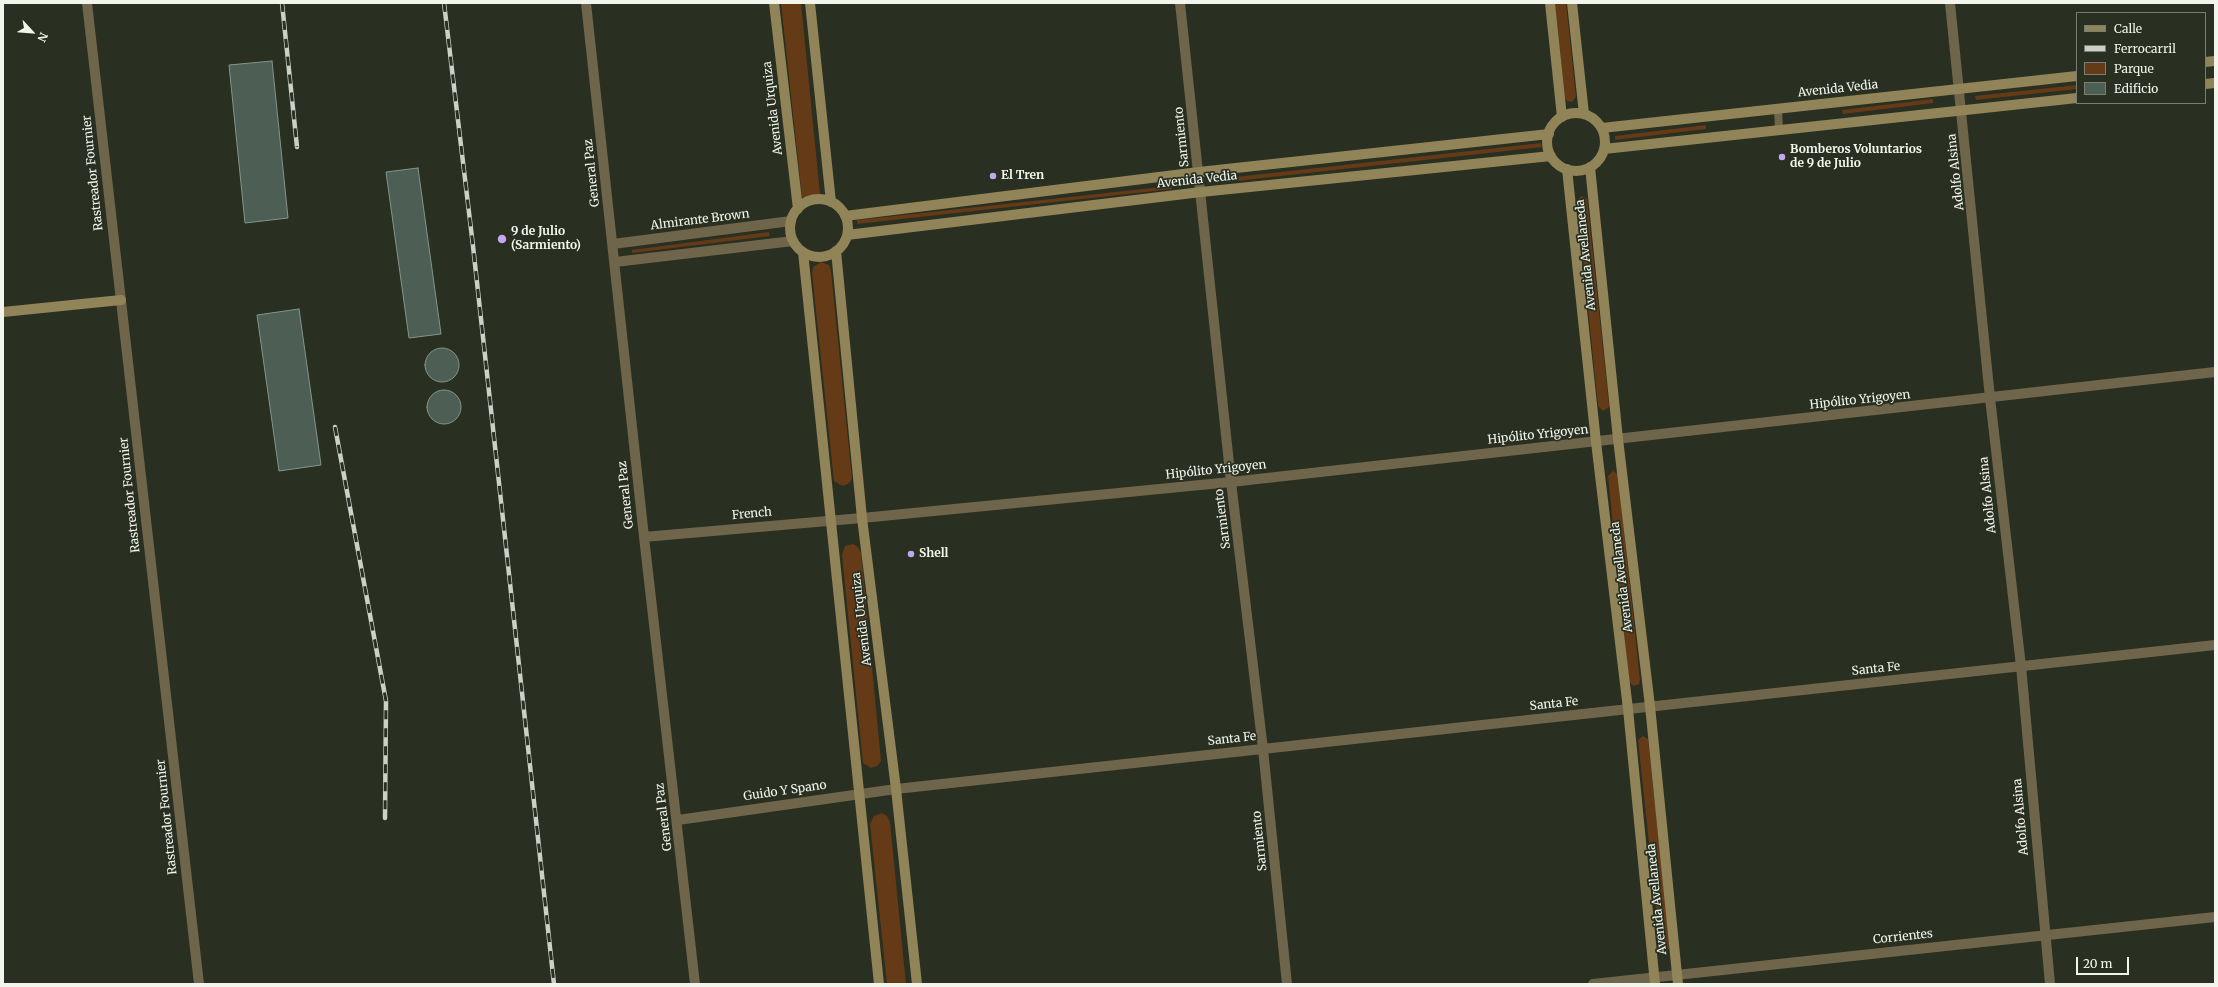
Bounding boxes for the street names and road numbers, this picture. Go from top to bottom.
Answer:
street label: Avenida Urquiza [760,60,786,156]
street label: Avenida Vedia [1797,78,1879,100]
street label: Sarmiento [1172,106,1192,168]
street label: Rastreador Fournier [80,115,106,231]
street label: Adolfo Alsina [1945,133,1967,211]
street label: General Paz [581,138,603,208]
street label: Avenida Vedia [1156,169,1238,191]
street label: Avenida Avellaneda [1573,199,1599,311]
street label: Almirante Brown [650,207,750,233]
street label: Hipólito Yrigoyen [1809,388,1911,412]
street label: Hipólito Yrigoyen [1487,423,1589,447]
street label: Rastreador Fournier [117,437,143,553]
street label: Adolfo Alsina [1977,456,1999,534]
street label: Hipólito Yrigoyen [1165,458,1267,482]
street label: General Paz [615,460,637,530]
street label: Sarmiento [1212,488,1234,550]
street label: French [731,505,773,523]
street label: Avenida Avellaneda [1608,521,1636,633]
street label: Avenida Urquiza [849,571,875,667]
street label: Santa Fe [1851,659,1901,679]
street label: Santa Fe [1529,694,1579,714]
street label: Santa Fe [1207,729,1257,749]
street label: Rastreador Fournier [154,759,180,875]
street label: Guido Y Spano [743,778,827,804]
street label: Adolfo Alsina [2010,778,2032,856]
street label: General Paz [653,782,675,852]
street label: Sarmiento [1250,810,1270,872]
street label: Avenida Avellaneda [1644,843,1670,955]
street label: Corrientes [1872,927,1934,947]

